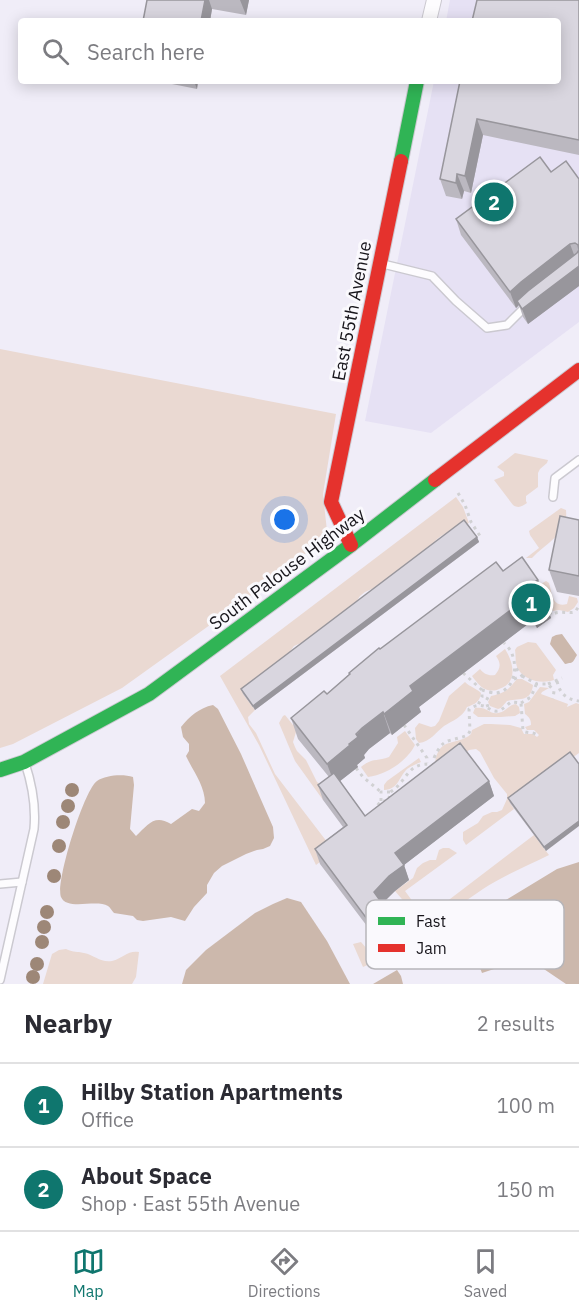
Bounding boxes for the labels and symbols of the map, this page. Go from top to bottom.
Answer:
pin: 2 [474,180,514,224]
street label: East 55th Avenue [327,239,376,383]
street label: South Palouse Highway [204,503,369,635]
your location [270,505,299,534]
pin: 1 [512,580,550,626]
legend [366,900,564,969]
text: Fast [416,911,446,931]
text: Jam [416,938,447,958]

